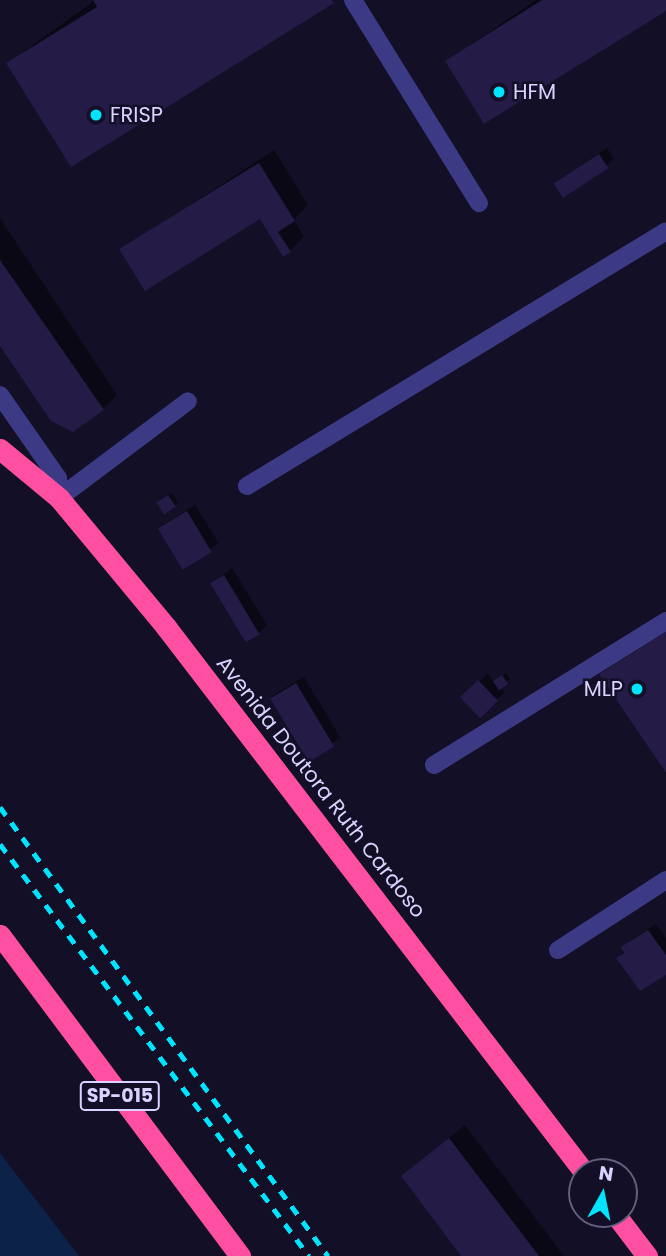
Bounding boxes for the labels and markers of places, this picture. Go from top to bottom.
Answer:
place label: HFM [513,79,556,105]
marker: HFM [491,84,507,100]
place label: FRISP [110,102,163,128]
marker: FRISP [88,107,104,123]
place label: MLP [584,676,623,702]
marker: MLP [629,681,645,697]

